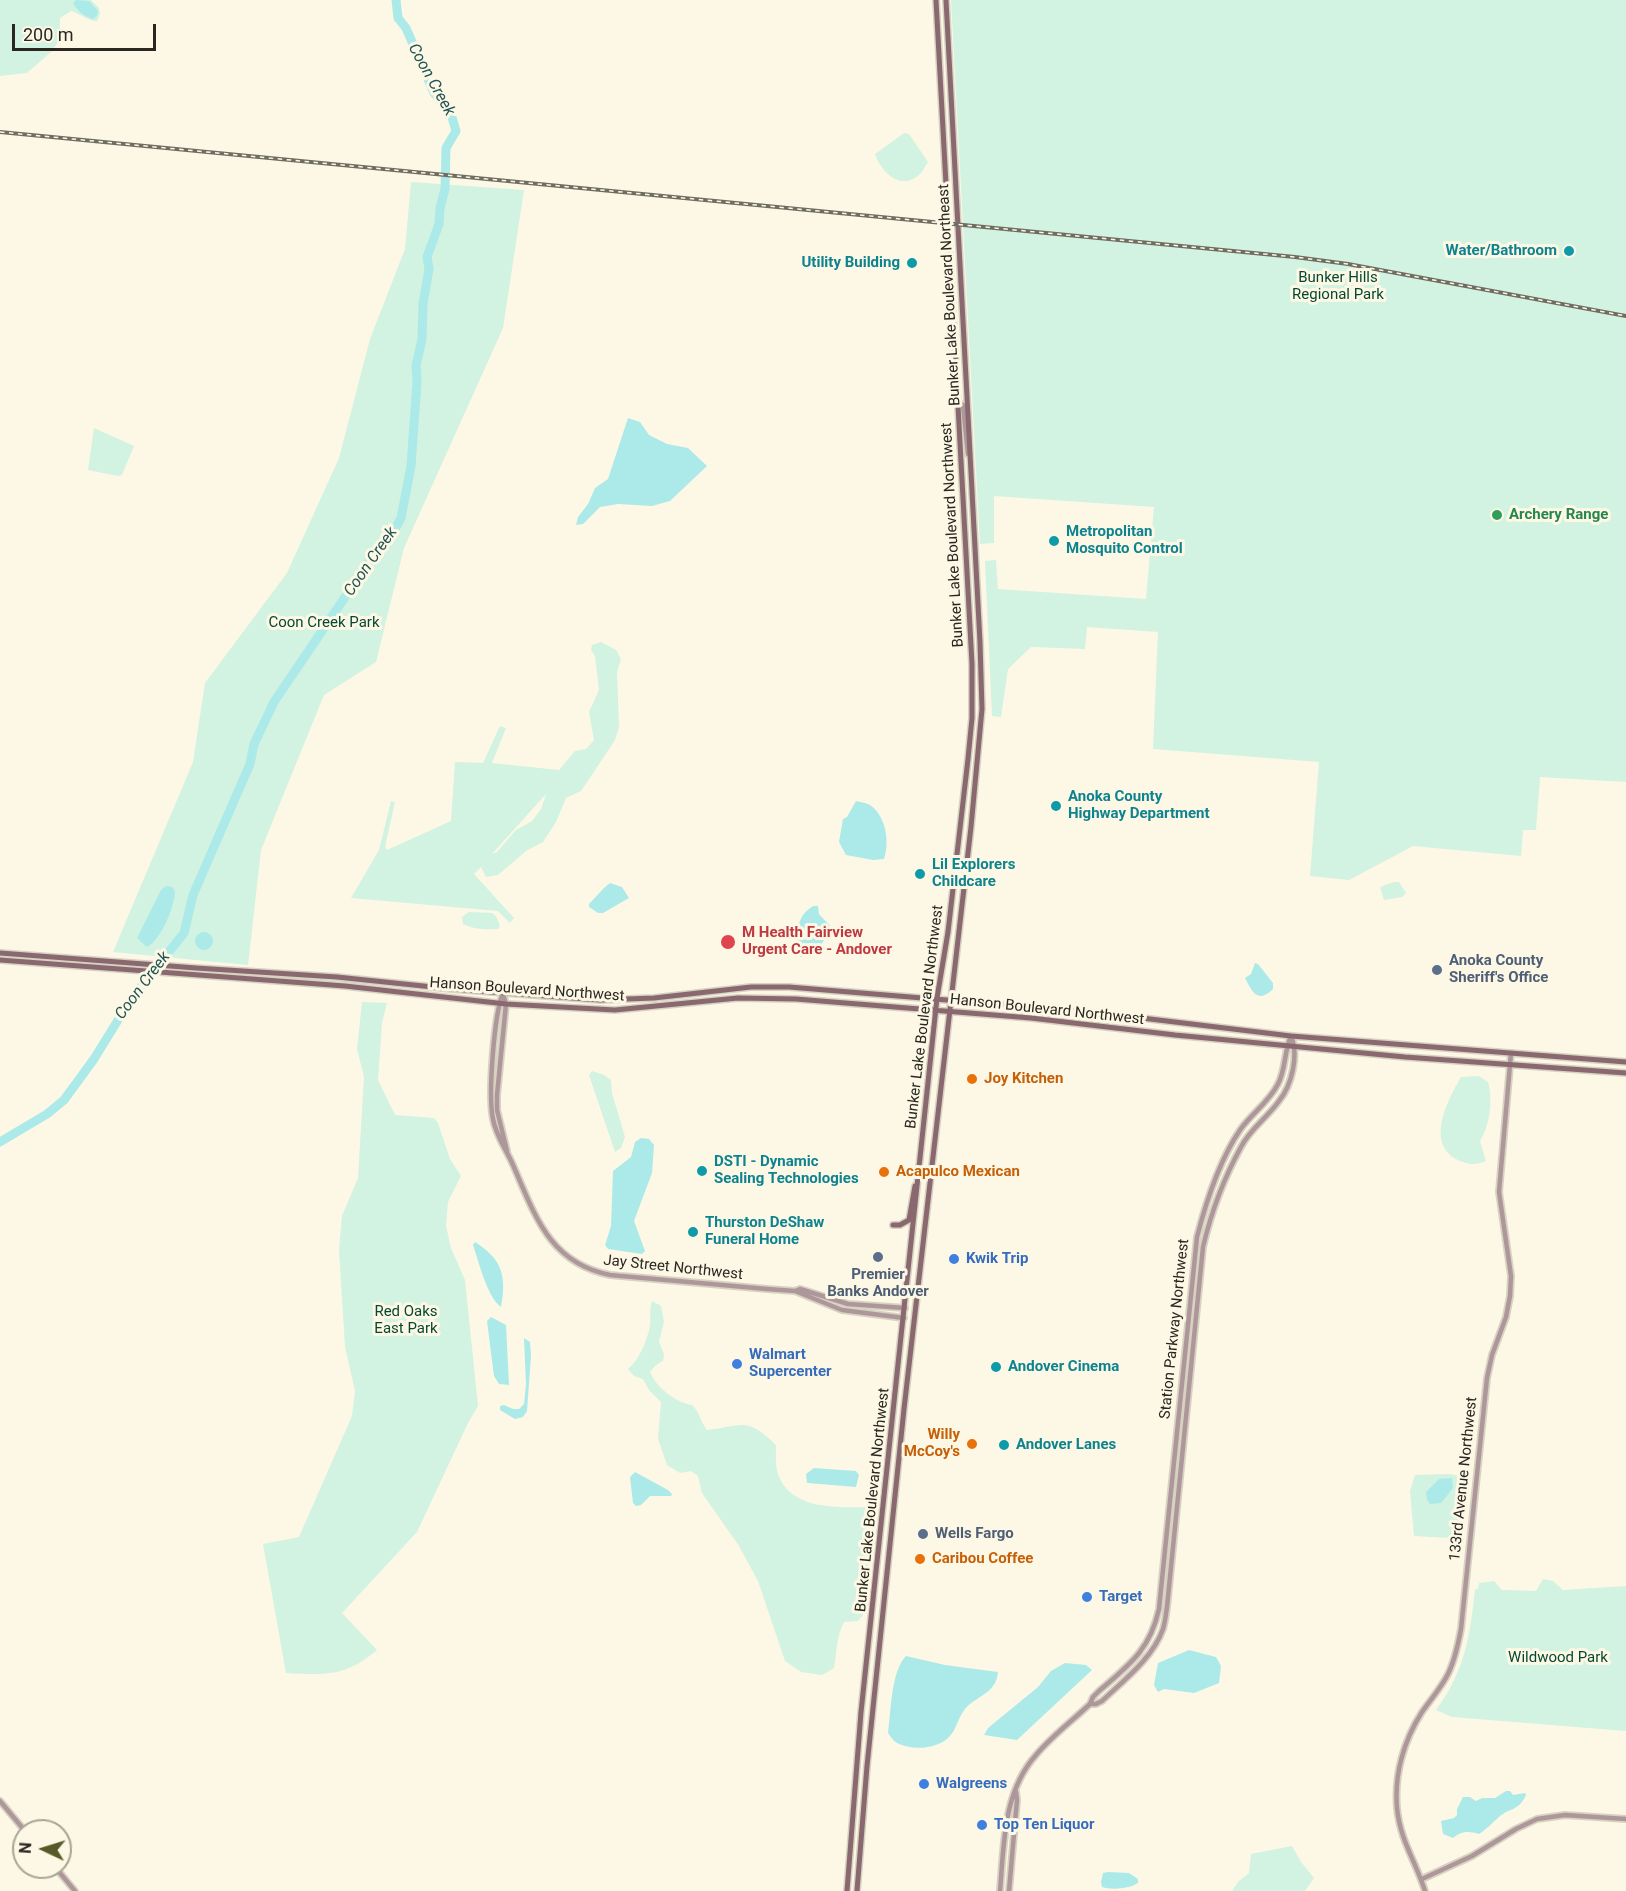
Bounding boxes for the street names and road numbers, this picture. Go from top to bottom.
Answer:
street label: Bunker Lake Boulevard Northeast [935,184,965,406]
street label: Bunker Lake Boulevard Northwest [938,422,968,648]
street label: Bunker Lake Boulevard Northwest [902,904,948,1130]
street label: Hanson Boulevard Northwest [429,974,625,1006]
street label: Hanson Boulevard Northwest [949,991,1145,1029]
street label: Station Parkway Northwest [1157,1238,1193,1420]
street label: Jay Street Northwest [602,1252,744,1284]
street label: Bunker Lake Boulevard Northwest [852,1387,894,1613]
street label: 133rd Avenue Northwest [1446,1396,1482,1562]

